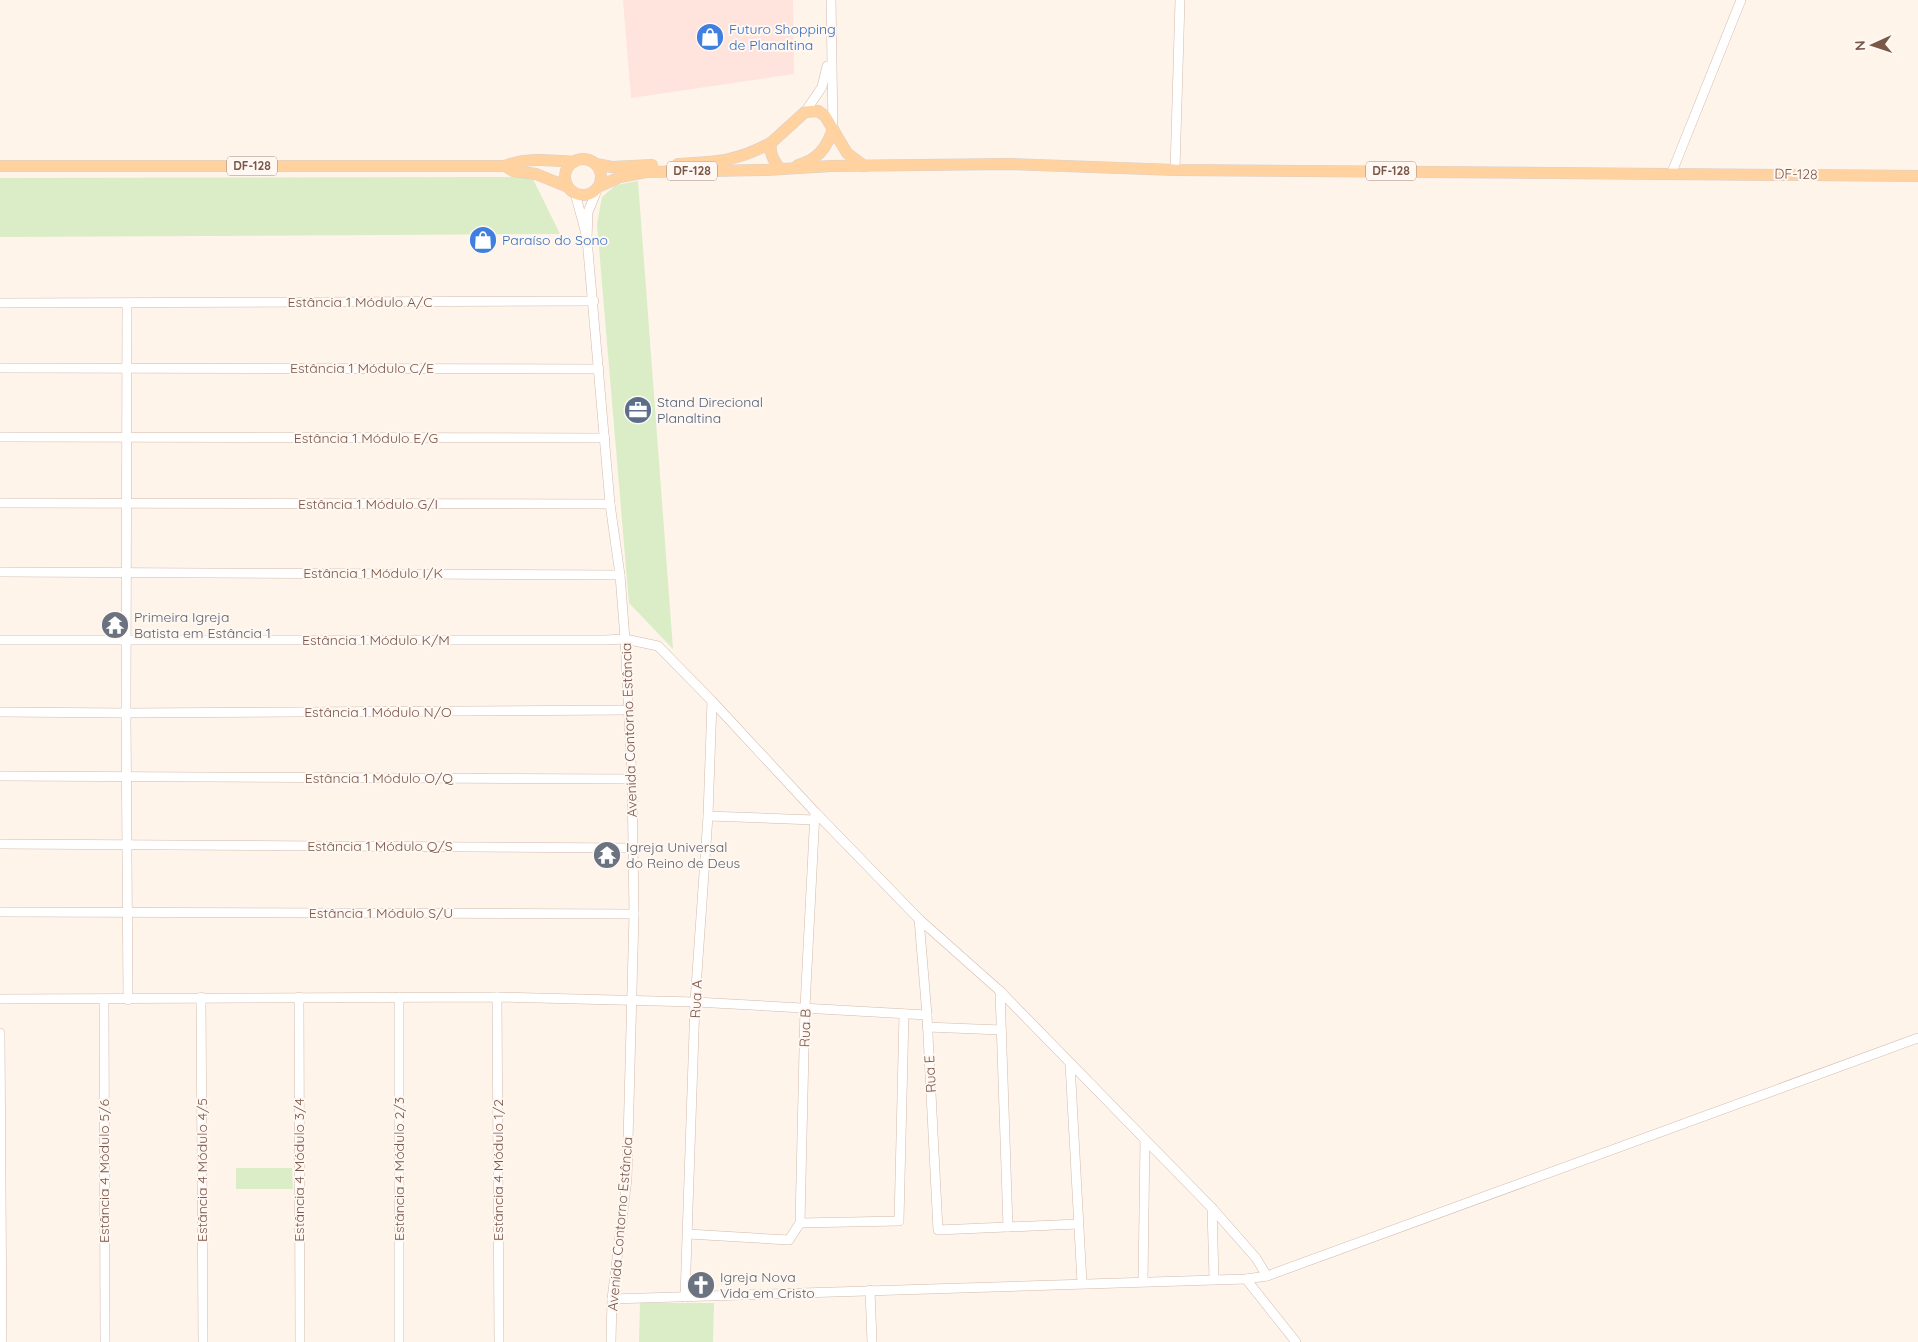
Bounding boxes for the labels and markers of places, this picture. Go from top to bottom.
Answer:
place label: Futuro Shopping de Planaltina [729,20,836,54]
shop icon: Futuro Shopping de Planaltina [695,22,725,52]
shop icon: Paraíso do Sono [468,225,498,255]
place label: Paraíso do Sono [502,231,608,249]
place label: Stand Direcional Planaltina [657,393,763,427]
office icon: Stand Direcional Planaltina [623,395,653,425]
place label: Primeira Igreja Batista em Estância 1 [134,608,271,642]
temple icon: Primeira Igreja Batista em Estância 1 [100,610,130,640]
place label: Igreja Universal do Reino de Deus [626,838,740,872]
temple icon: Igreja Universal do Reino de Deus [592,840,622,870]
place label: Igreja Nova Vida em Cristo [720,1268,815,1302]
church icon: Igreja Nova Vida em Cristo [686,1270,716,1300]

